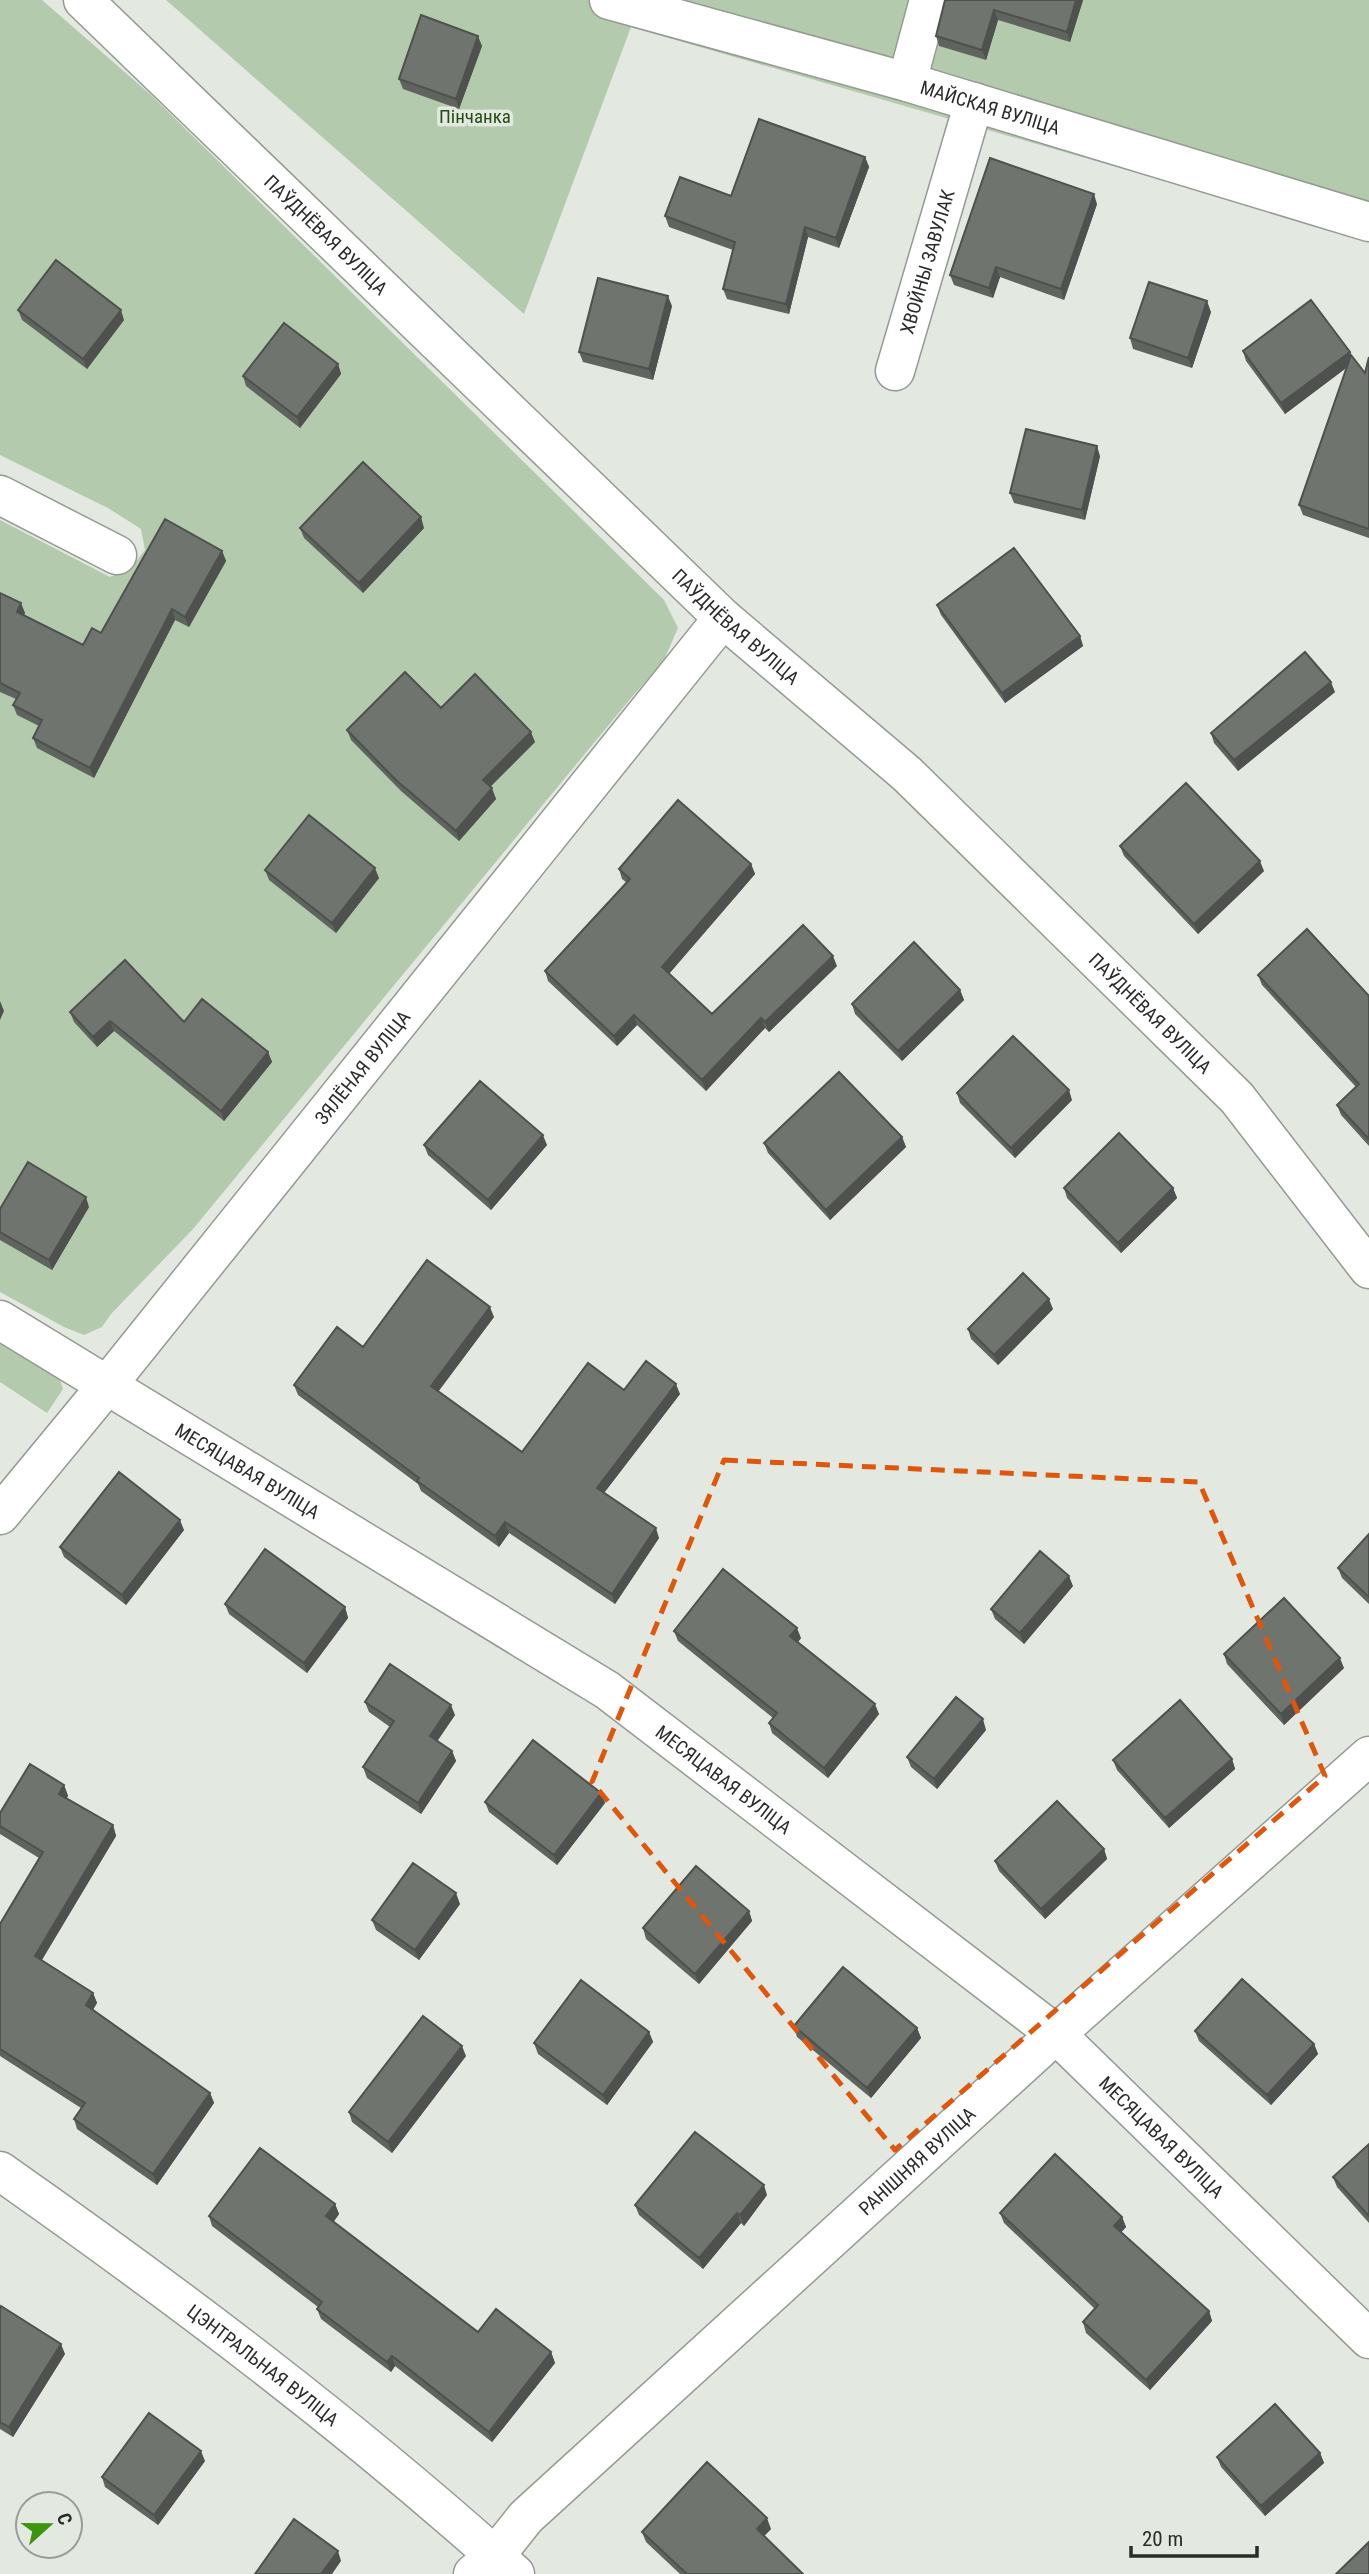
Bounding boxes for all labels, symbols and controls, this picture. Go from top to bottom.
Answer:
street label: МАЙСКАЯ ВУЛІЦА [918,75,1063,139]
park label: Пінчанка [439,105,511,128]
street label: ПАЎДНЁВАЯ ВУЛІЦА [260,170,393,300]
street label: ХВОЙНЫ ЗАВУЛАК [895,187,959,336]
street label: ПАЎДНЁВАЯ ВУЛІЦА [668,564,804,689]
street label: ПАЎДНЁВАЯ ВУЛІЦА [1084,948,1216,1078]
street label: ЗЯЛЁНАЯ ВУЛІЦА [310,1006,415,1129]
street label: МЕСЯЦАВАЯ ВУЛІЦА [171,1418,324,1524]
street label: МЕСЯЦАВАЯ ВУЛІЦА [651,1720,796,1839]
street label: МЕСЯЦАВАЯ ВУЛІЦА [1095,2071,1229,2203]
street label: РАНІШНЯЯ ВУЛІЦА [854,2102,980,2220]
street label: ЦЭНТРАЛЬНАЯ ВУЛІЦА [183,2299,343,2431]
north arrow [14,2490,84,2560]
text: С [52,2510,77,2528]
scale bar [1131,2514,1257,2558]
text: 20 m [1142,2527,1183,2551]

